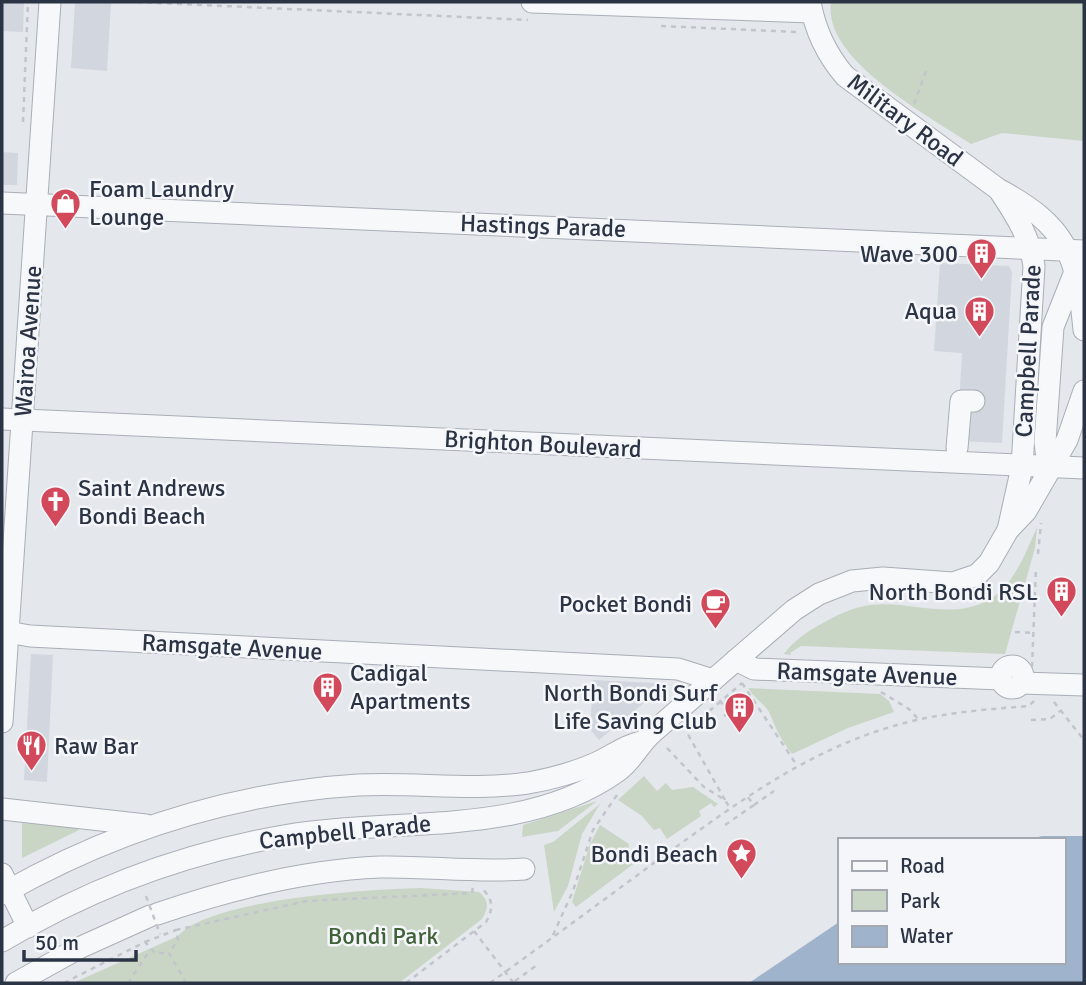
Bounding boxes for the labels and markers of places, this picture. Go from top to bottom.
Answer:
place label: Foam Laundry Lounge [89,174,234,232]
shop icon: Foam Laundry Lounge [49,186,83,230]
building icon: Wave 300 [964,237,998,281]
place label: Wave 300 [860,239,958,269]
building icon: Aqua [963,294,997,338]
place label: Aqua [904,296,957,326]
place label: Saint Andrews Bondi Beach [78,473,225,531]
church icon: Saint Andrews Bondi Beach [38,485,72,529]
building icon: North Bondi RSL [1044,575,1078,619]
place label: North Bondi RSL [869,577,1038,607]
cafe icon: Pocket Bondi [698,587,732,631]
place label: Pocket Bondi [559,589,692,619]
place label: Cadigal Apartments [350,658,470,716]
building icon: Cadigal Apartments [310,670,344,714]
place label: North Bondi Surf Life Saving Club [544,678,718,736]
building icon: North Bondi Surf Life Saving Club [723,690,757,734]
restaurant icon: Raw Bar [14,729,48,773]
place label: Raw Bar [54,731,138,761]
place icon: Bondi Beach [724,837,758,881]
place label: Bondi Beach [590,839,718,869]

